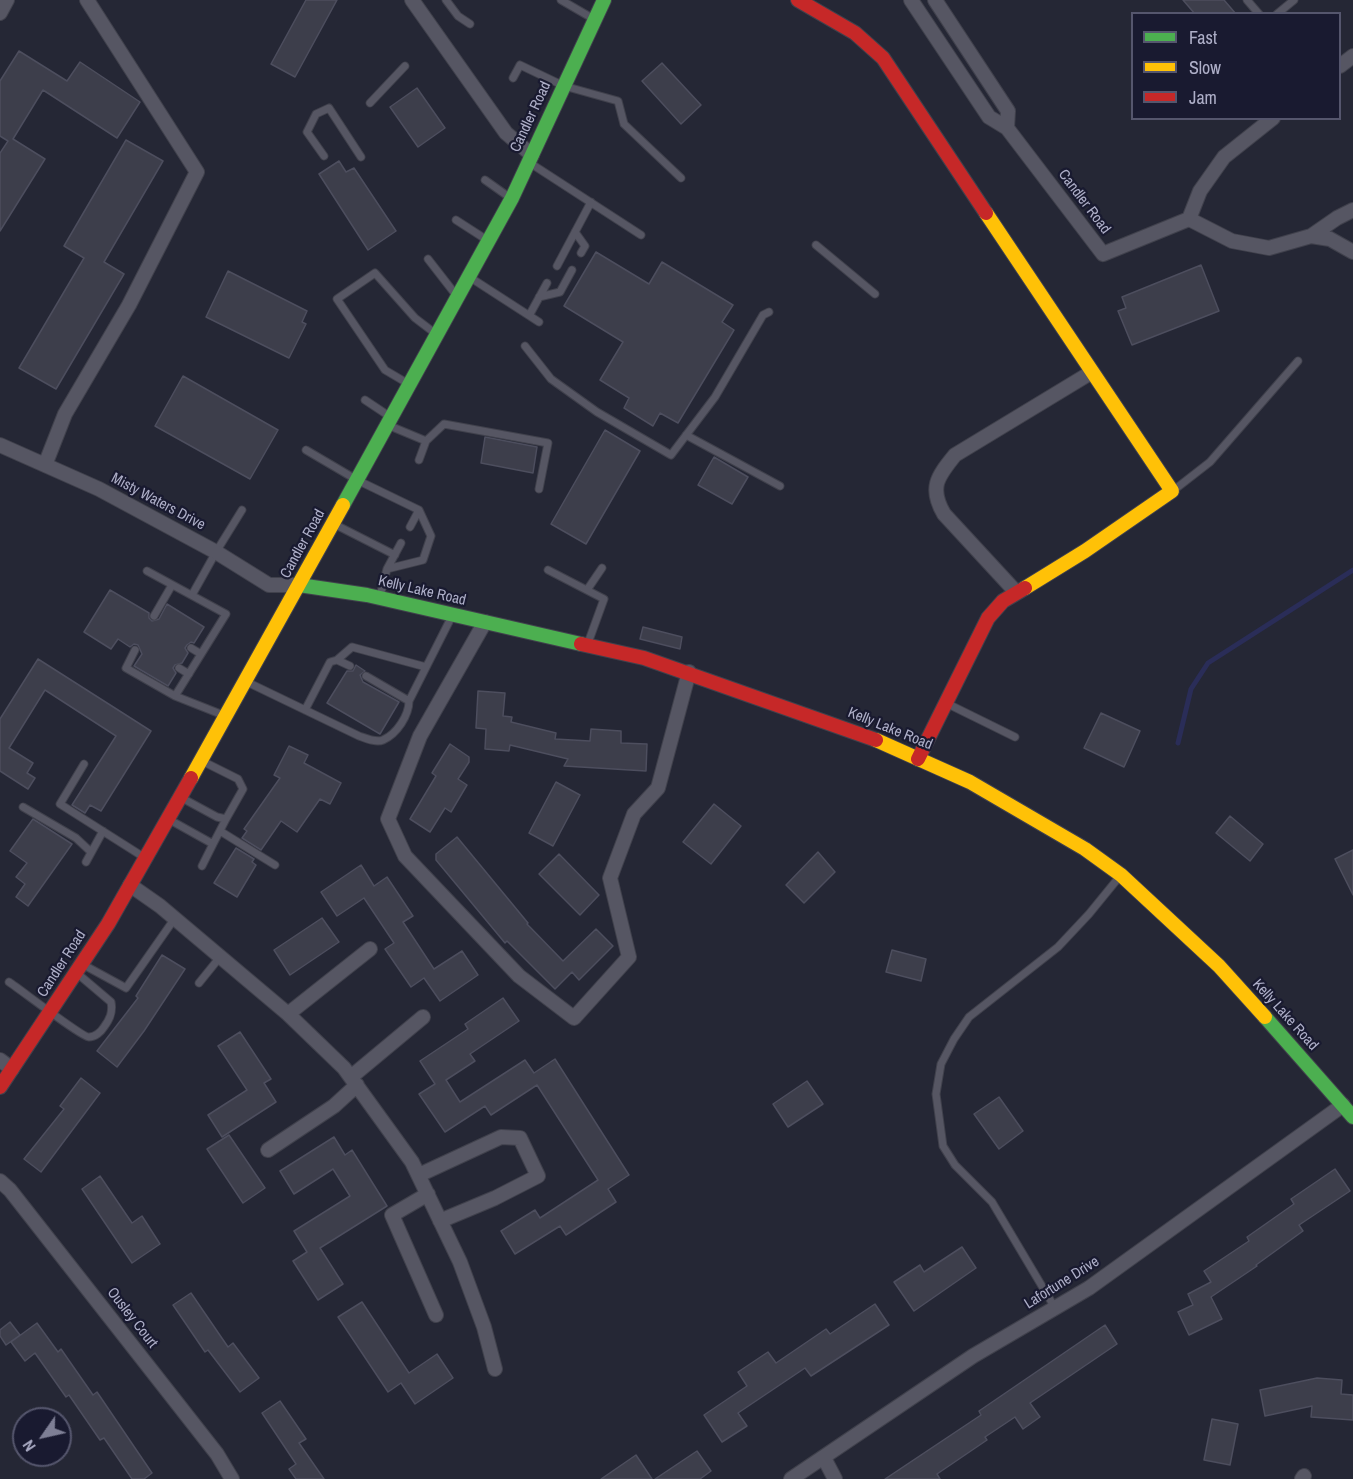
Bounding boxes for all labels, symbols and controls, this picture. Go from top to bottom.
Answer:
legend [1131,12,1341,120]
text: Fast [1189,25,1217,50]
text: Slow [1189,55,1221,80]
street label: Candler Road [507,79,555,155]
text: Jam [1189,85,1217,110]
street label: Candler Road [1054,166,1114,238]
street label: Misty Waters Drive [108,470,208,534]
street label: Candler Road [277,506,329,582]
street label: Kelly Lake Road [376,572,468,610]
street label: Kelly Lake Road [845,704,935,754]
street label: Candler Road [34,927,90,1001]
street label: Kelly Lake Road [1248,976,1322,1054]
street label: Lafortune Drive [1021,1253,1103,1313]
street label: Ousley Court [103,1284,161,1352]
north arrow [12,1407,72,1467]
text: N [17,1436,41,1456]

